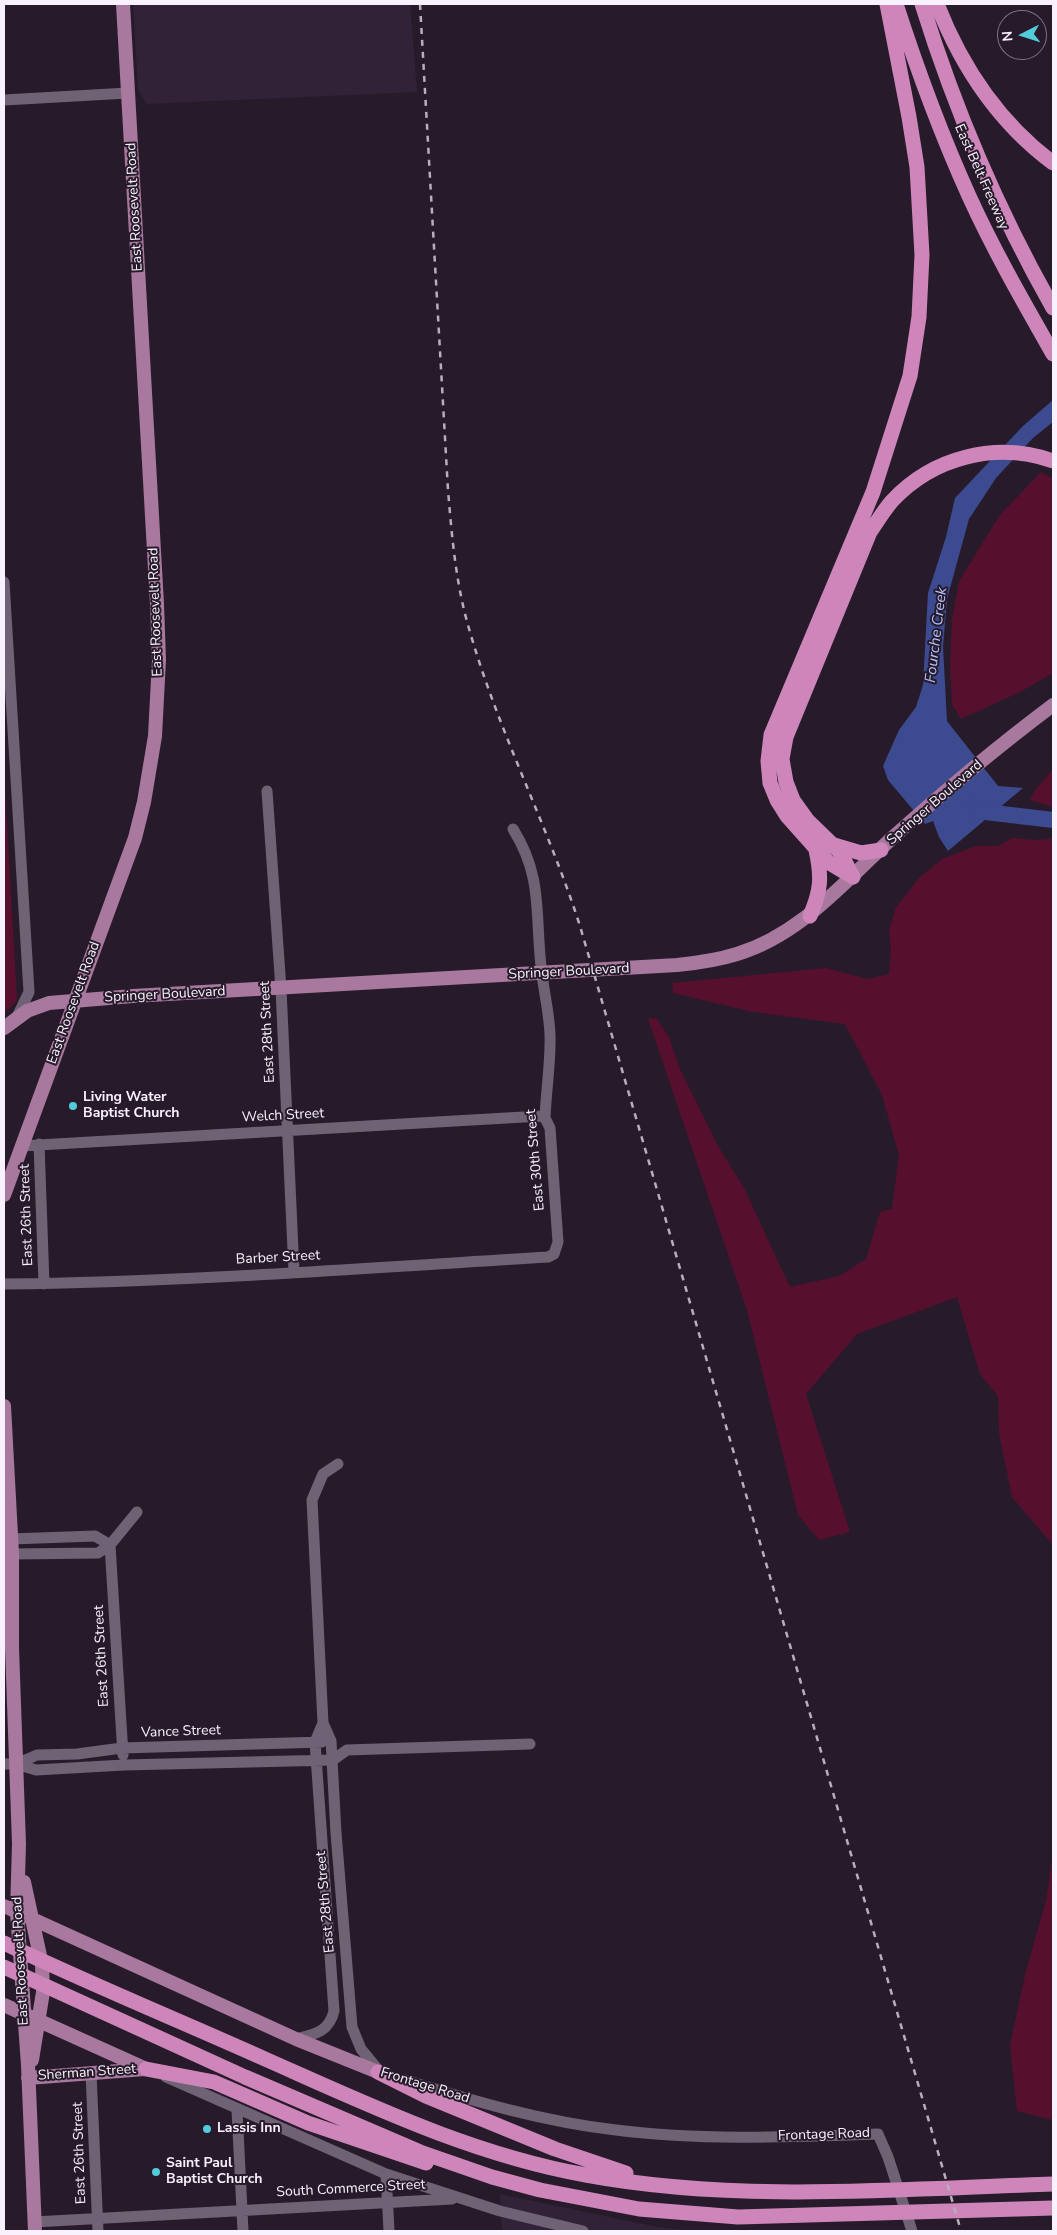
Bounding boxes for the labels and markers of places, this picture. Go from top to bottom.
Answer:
place label: Living Water Baptist Church [83,1090,179,1122]
marker: Living Water Baptist Church [67,1100,79,1112]
place label: Lassis Inn [217,2121,281,2137]
marker: Lassis Inn [201,2123,213,2135]
place label: Saint Paul Baptist Church [166,2156,262,2188]
marker: Saint Paul Baptist Church [150,2166,162,2178]

